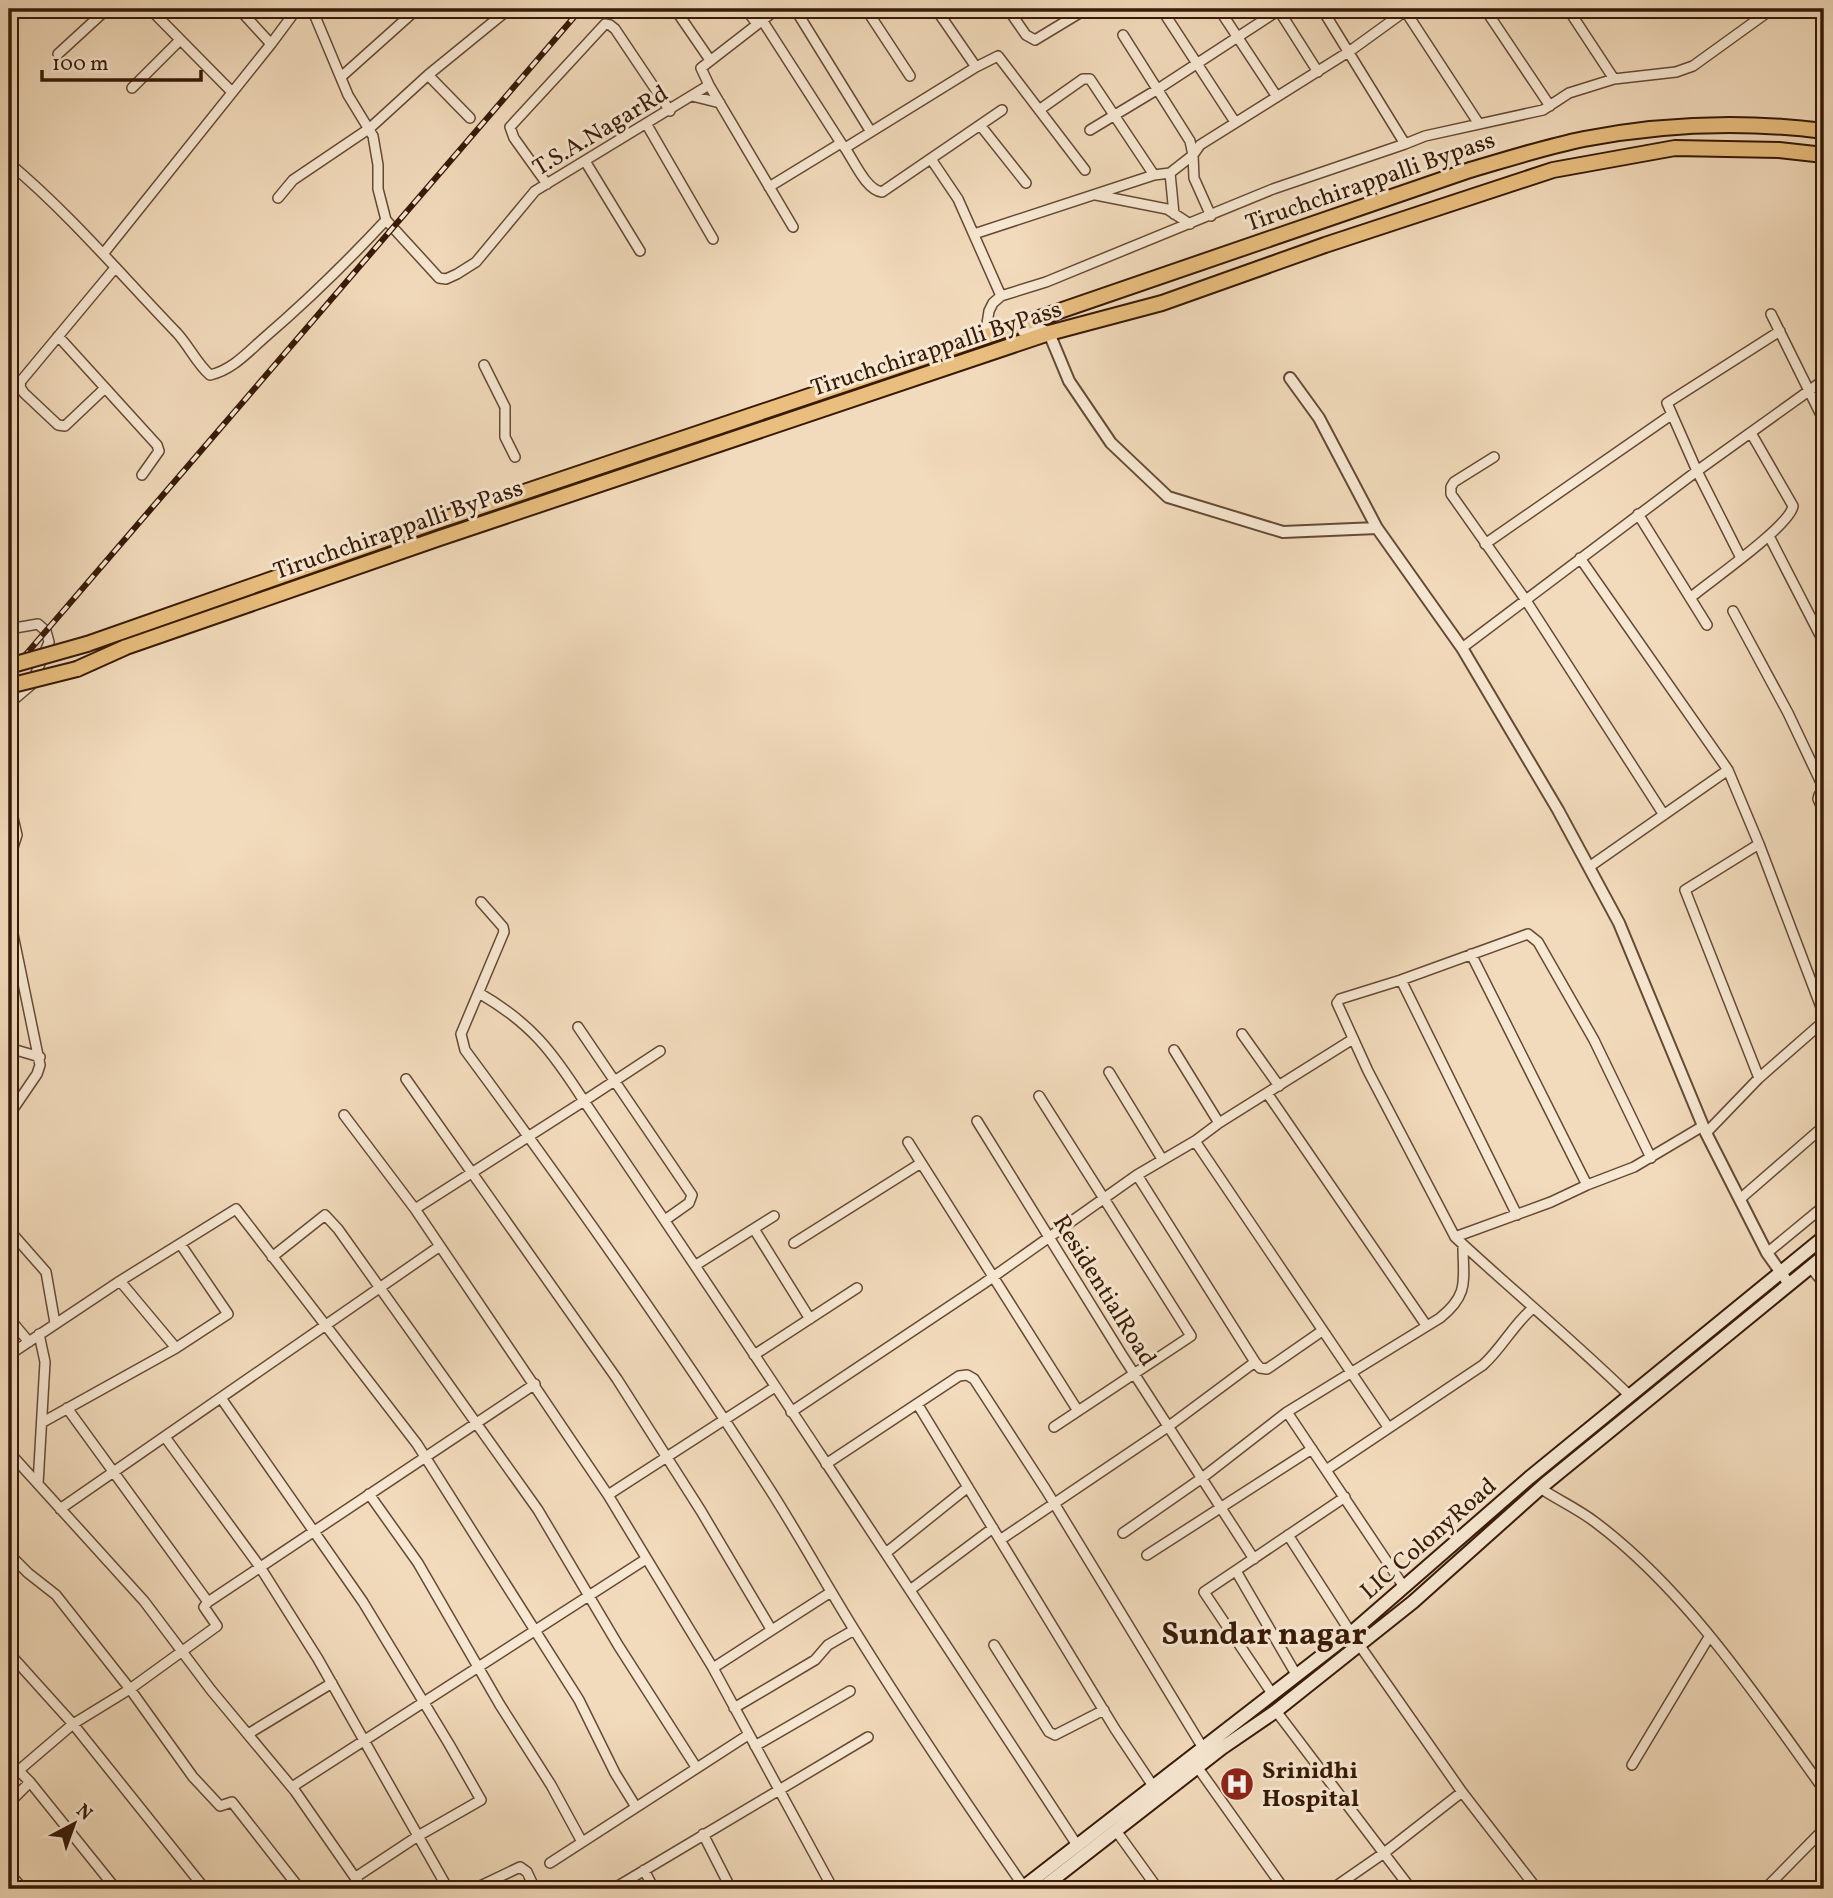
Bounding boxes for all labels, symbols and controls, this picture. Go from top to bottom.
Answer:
scale bar [42,38,201,82]
text: 100 m [52,50,109,79]
street label: T.S.A.NagarRd [527,78,675,186]
street label: Tiruchchirappalli Bypass [1241,124,1500,242]
street label: Tiruchchirappalli ByPass [807,293,1066,407]
street label: Tiruchchirappalli ByPass [269,472,528,590]
street label: ResidentialRoad [1043,1209,1164,1373]
street label: LIC ColonyRoad [1354,1471,1505,1608]
district label: Sundar nagar [1161,1614,1367,1658]
place label: Srinidhi Hospital [1262,1755,1359,1817]
hospital icon: Srinidhi Hospital [1218,1765,1256,1803]
north arrow [38,1790,108,1860]
text: N [70,1798,98,1827]

